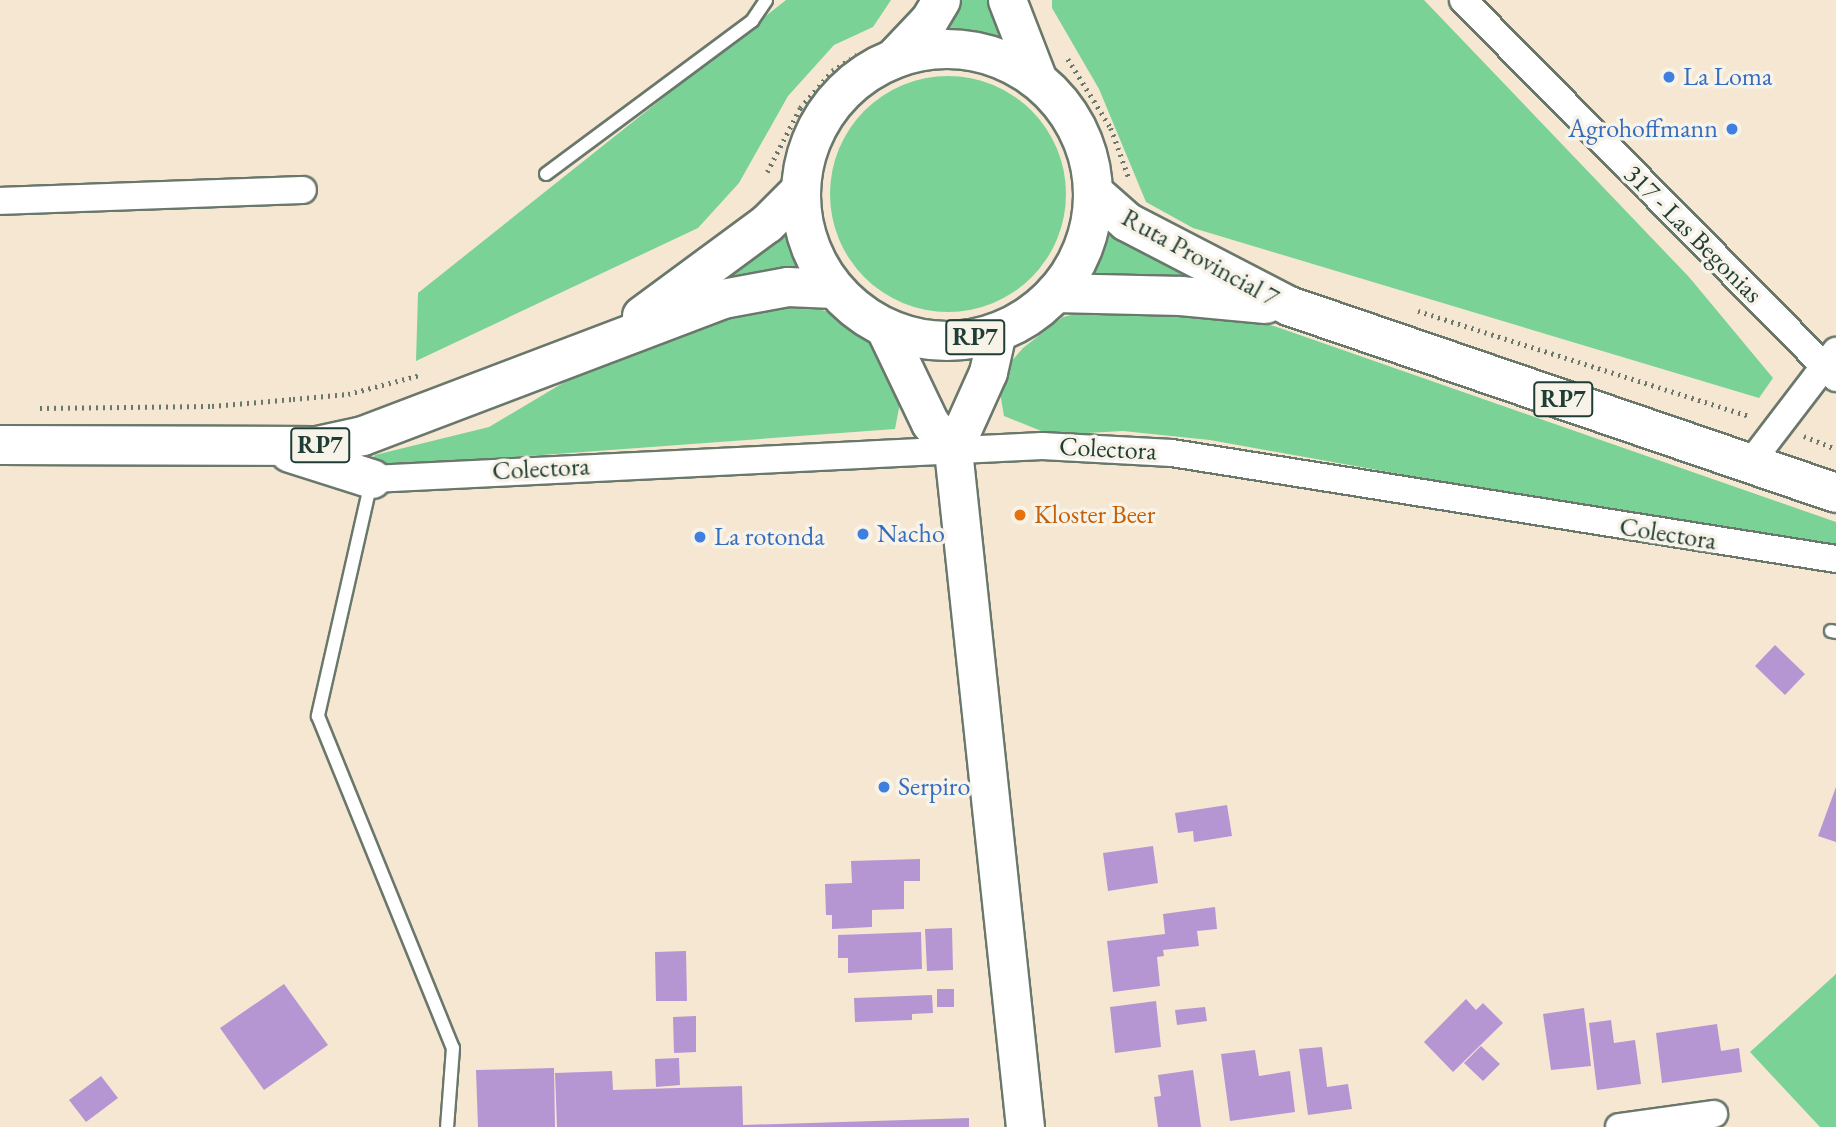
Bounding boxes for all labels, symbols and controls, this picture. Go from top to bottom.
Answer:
place label: La Loma [1683,61,1772,93]
marker: La Loma [1661,69,1677,85]
place label: Agrohoffmann [1568,113,1718,145]
marker: Agrohoffmann [1724,121,1740,137]
street label: 317 - Las Begonias [1617,158,1769,310]
street label: Ruta Provincial 7 [1116,202,1284,314]
road number: RP7 [944,316,1006,358]
road number: RP7 [1532,378,1594,420]
road number: RP7 [288,424,352,466]
street label: Colectora [1058,431,1158,467]
street label: Colectora [491,451,591,487]
place label: Kloster Beer [1034,499,1155,531]
marker: Kloster Beer [1012,507,1028,523]
street label: Colectora [1617,511,1719,557]
place label: Nacho [877,518,945,550]
place label: La rotonda [714,521,825,553]
marker: Nacho [855,526,871,542]
marker: La rotonda [692,529,708,545]
place label: Serpiro [898,771,970,803]
marker: Serpiro [876,779,892,795]

